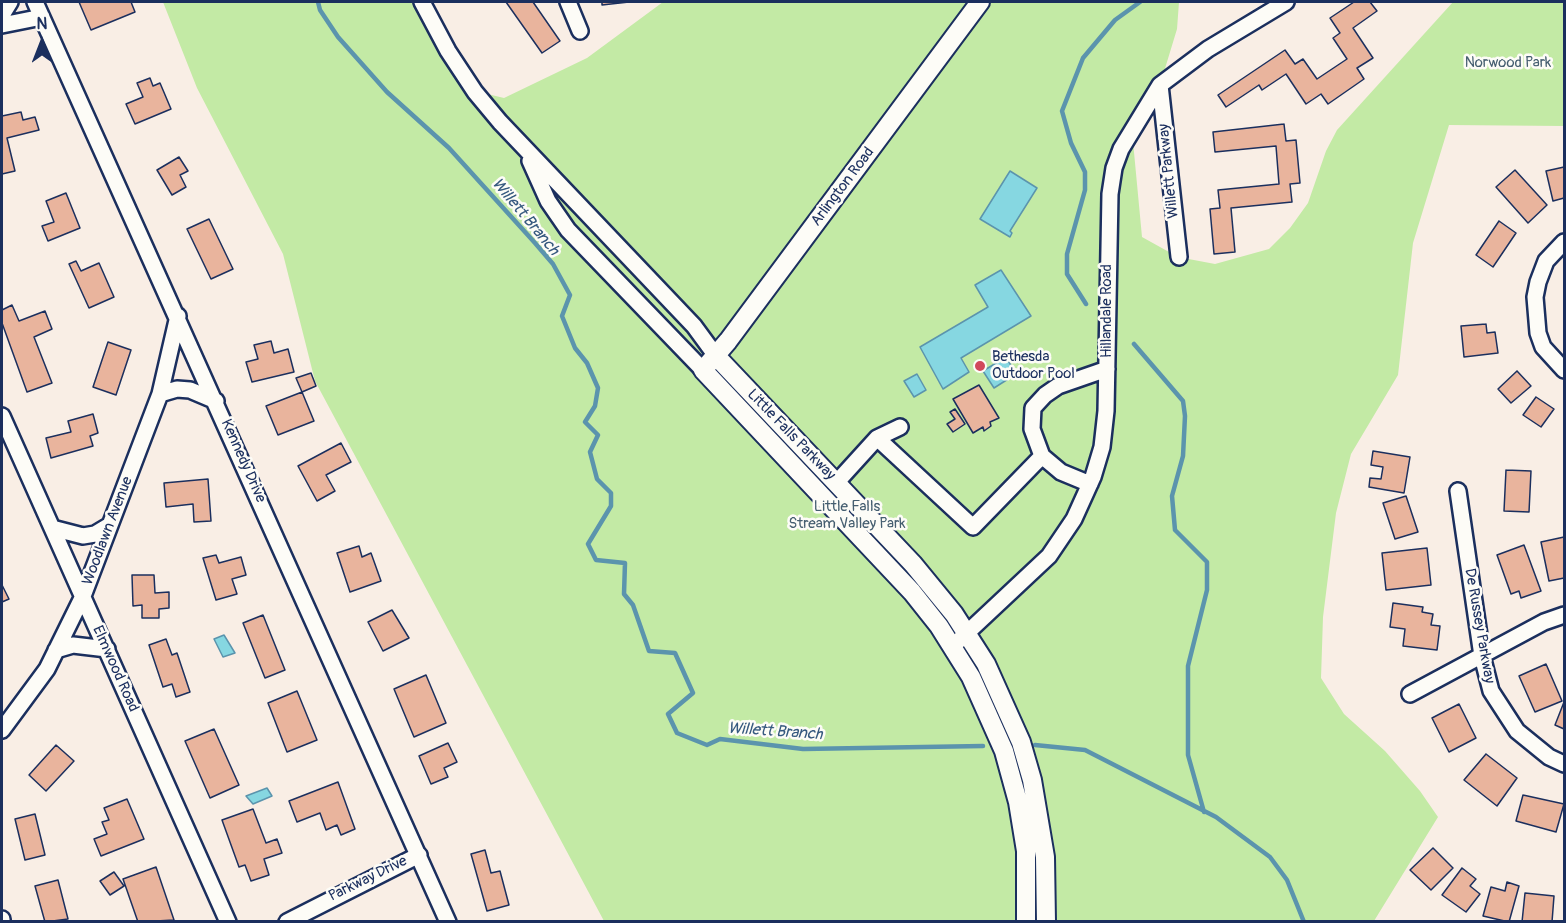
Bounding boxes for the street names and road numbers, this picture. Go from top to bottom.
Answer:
street label: Willett Parkway [1155,123,1183,219]
street label: Arlington Road [808,144,878,230]
street label: Hillandale Road [1098,264,1116,358]
street label: Little Falls Parkway [743,386,839,484]
street label: Kennedy Drive [217,416,269,506]
street label: Woodlawn Avenue [79,474,137,588]
street label: De Russey Parkway [1460,567,1498,685]
street label: Elmwood Road [88,623,142,715]
street label: Parkway Drive [326,852,410,906]

